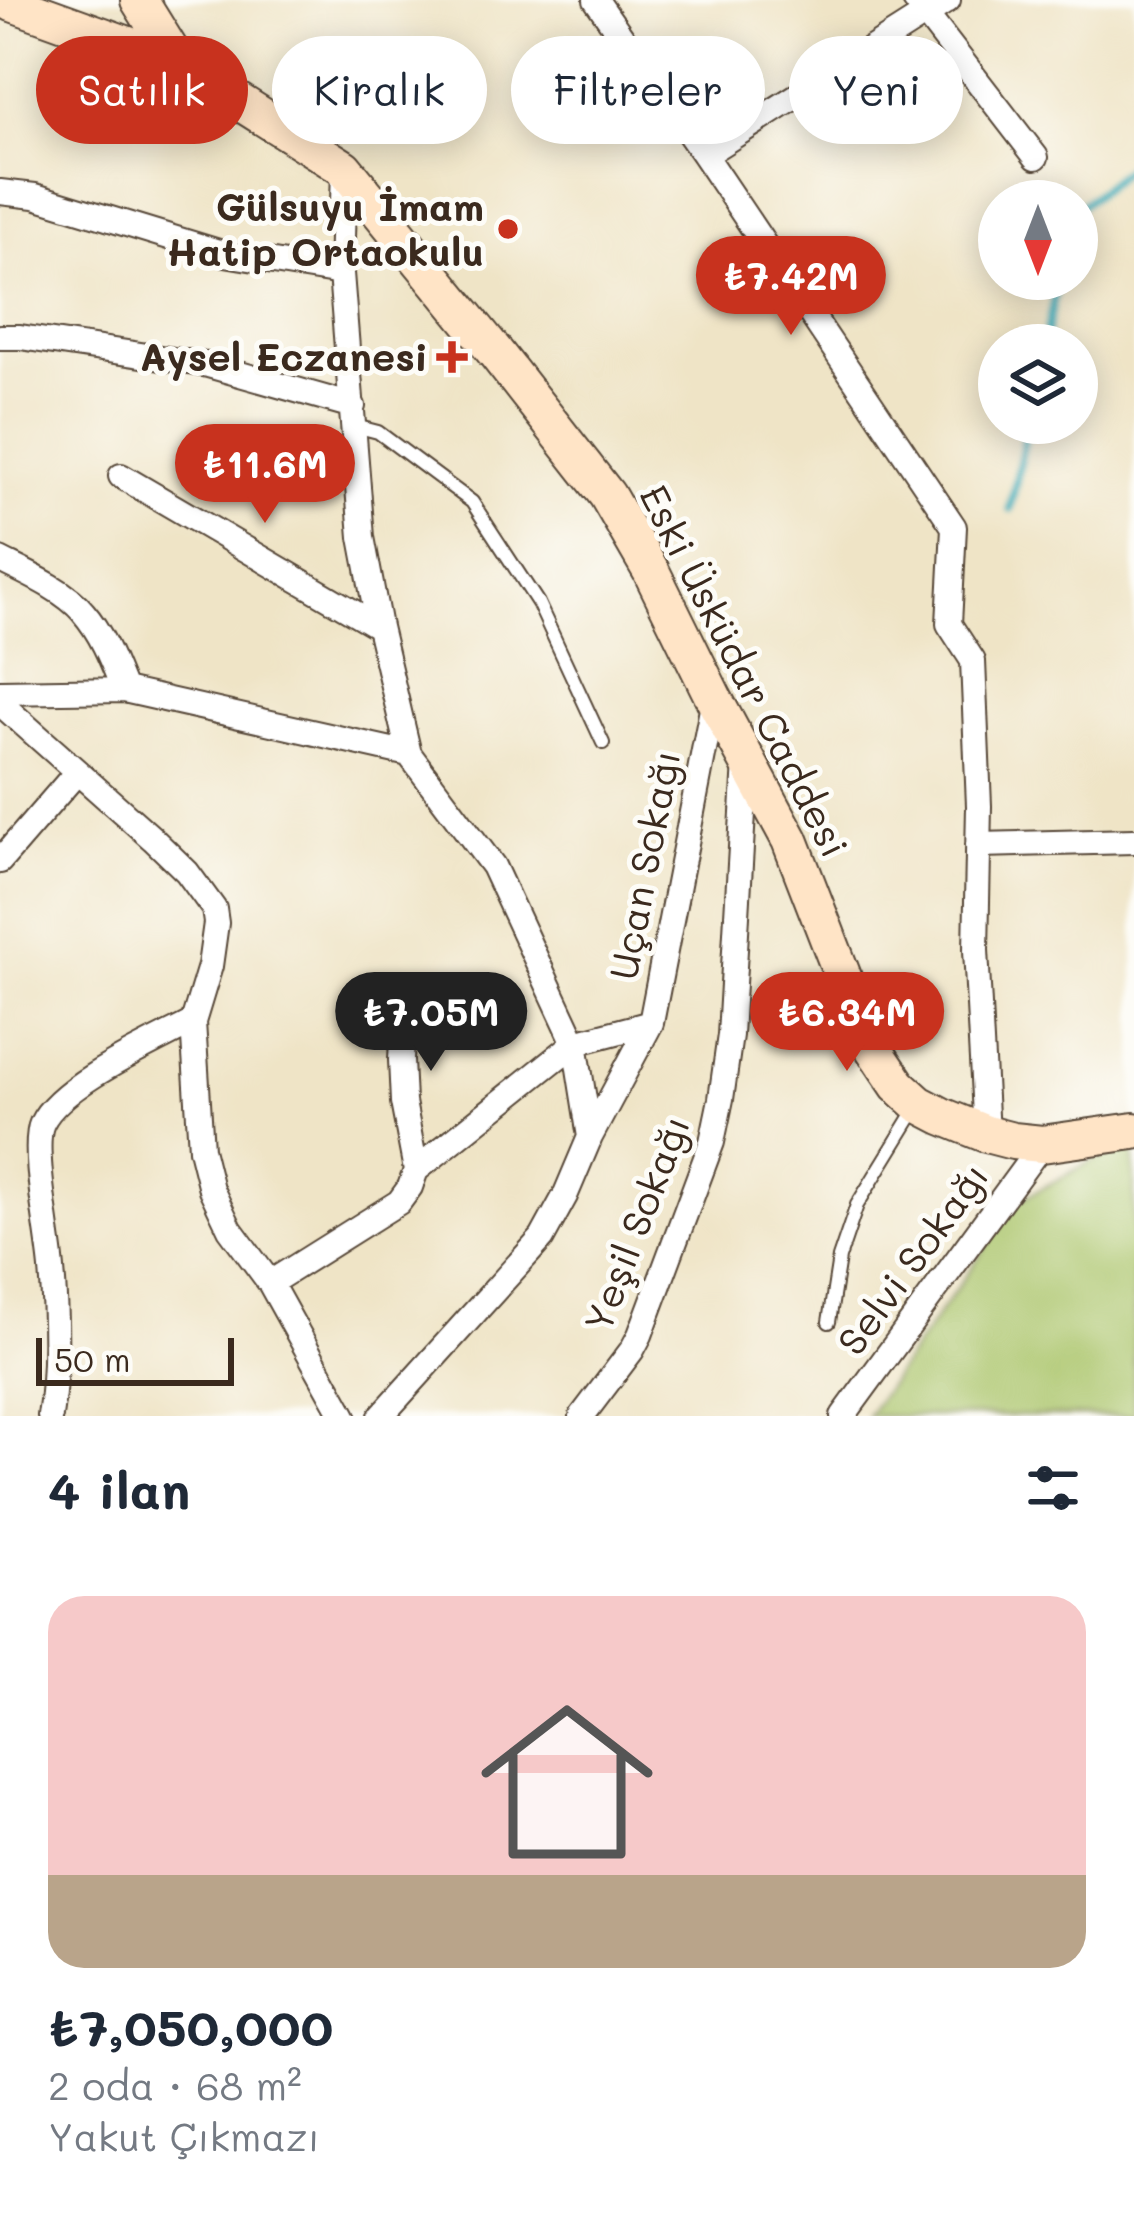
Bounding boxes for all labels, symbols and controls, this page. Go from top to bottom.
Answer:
chip: Satılık [36,36,248,144]
chip: Kiralık [272,36,487,144]
chip: Filtreler [511,36,765,144]
chip: Yeni [789,36,963,144]
place label: Gülsuyu İmam Hatip Ortaokulu [166,180,484,276]
north arrow [978,180,1098,300]
map controls [978,180,1098,444]
marker: Gülsuyu İmam Hatip Ortaokulu [495,216,521,242]
pin: ₺7.42M [693,236,889,338]
text: ₺7.42M [723,249,859,300]
button: layers [978,324,1098,444]
place label: Aysel Eczanesi [139,330,428,381]
marker: Aysel Eczanesi [439,344,465,370]
pin: ₺11.6M [167,424,363,526]
text: ₺11.6M [202,437,328,488]
street label: Eski Üsküdar Caddesi [629,476,861,865]
street label: Uçan Sokağı [596,746,692,984]
pin: ₺7.05M [333,972,529,1074]
pin: ₺6.34M [749,972,945,1074]
text: ₺7.05M [362,985,500,1036]
text: ₺6.34M [777,985,917,1036]
street label: Yeşil Sokağı [571,1108,701,1339]
street label: Selvi Sokağı [825,1152,1000,1365]
scale bar [36,1332,234,1385]
text: 50 m [54,1337,130,1380]
text: 4 ilan [48,1455,190,1522]
icon: filters [1020,1455,1086,1521]
icon: home [459,1674,675,1890]
text: ₺7,050,000 [48,1992,333,2059]
text: 2 oda · 68 m² [48,2059,302,2110]
text: Yakut Çıkmazı [48,2110,320,2161]

